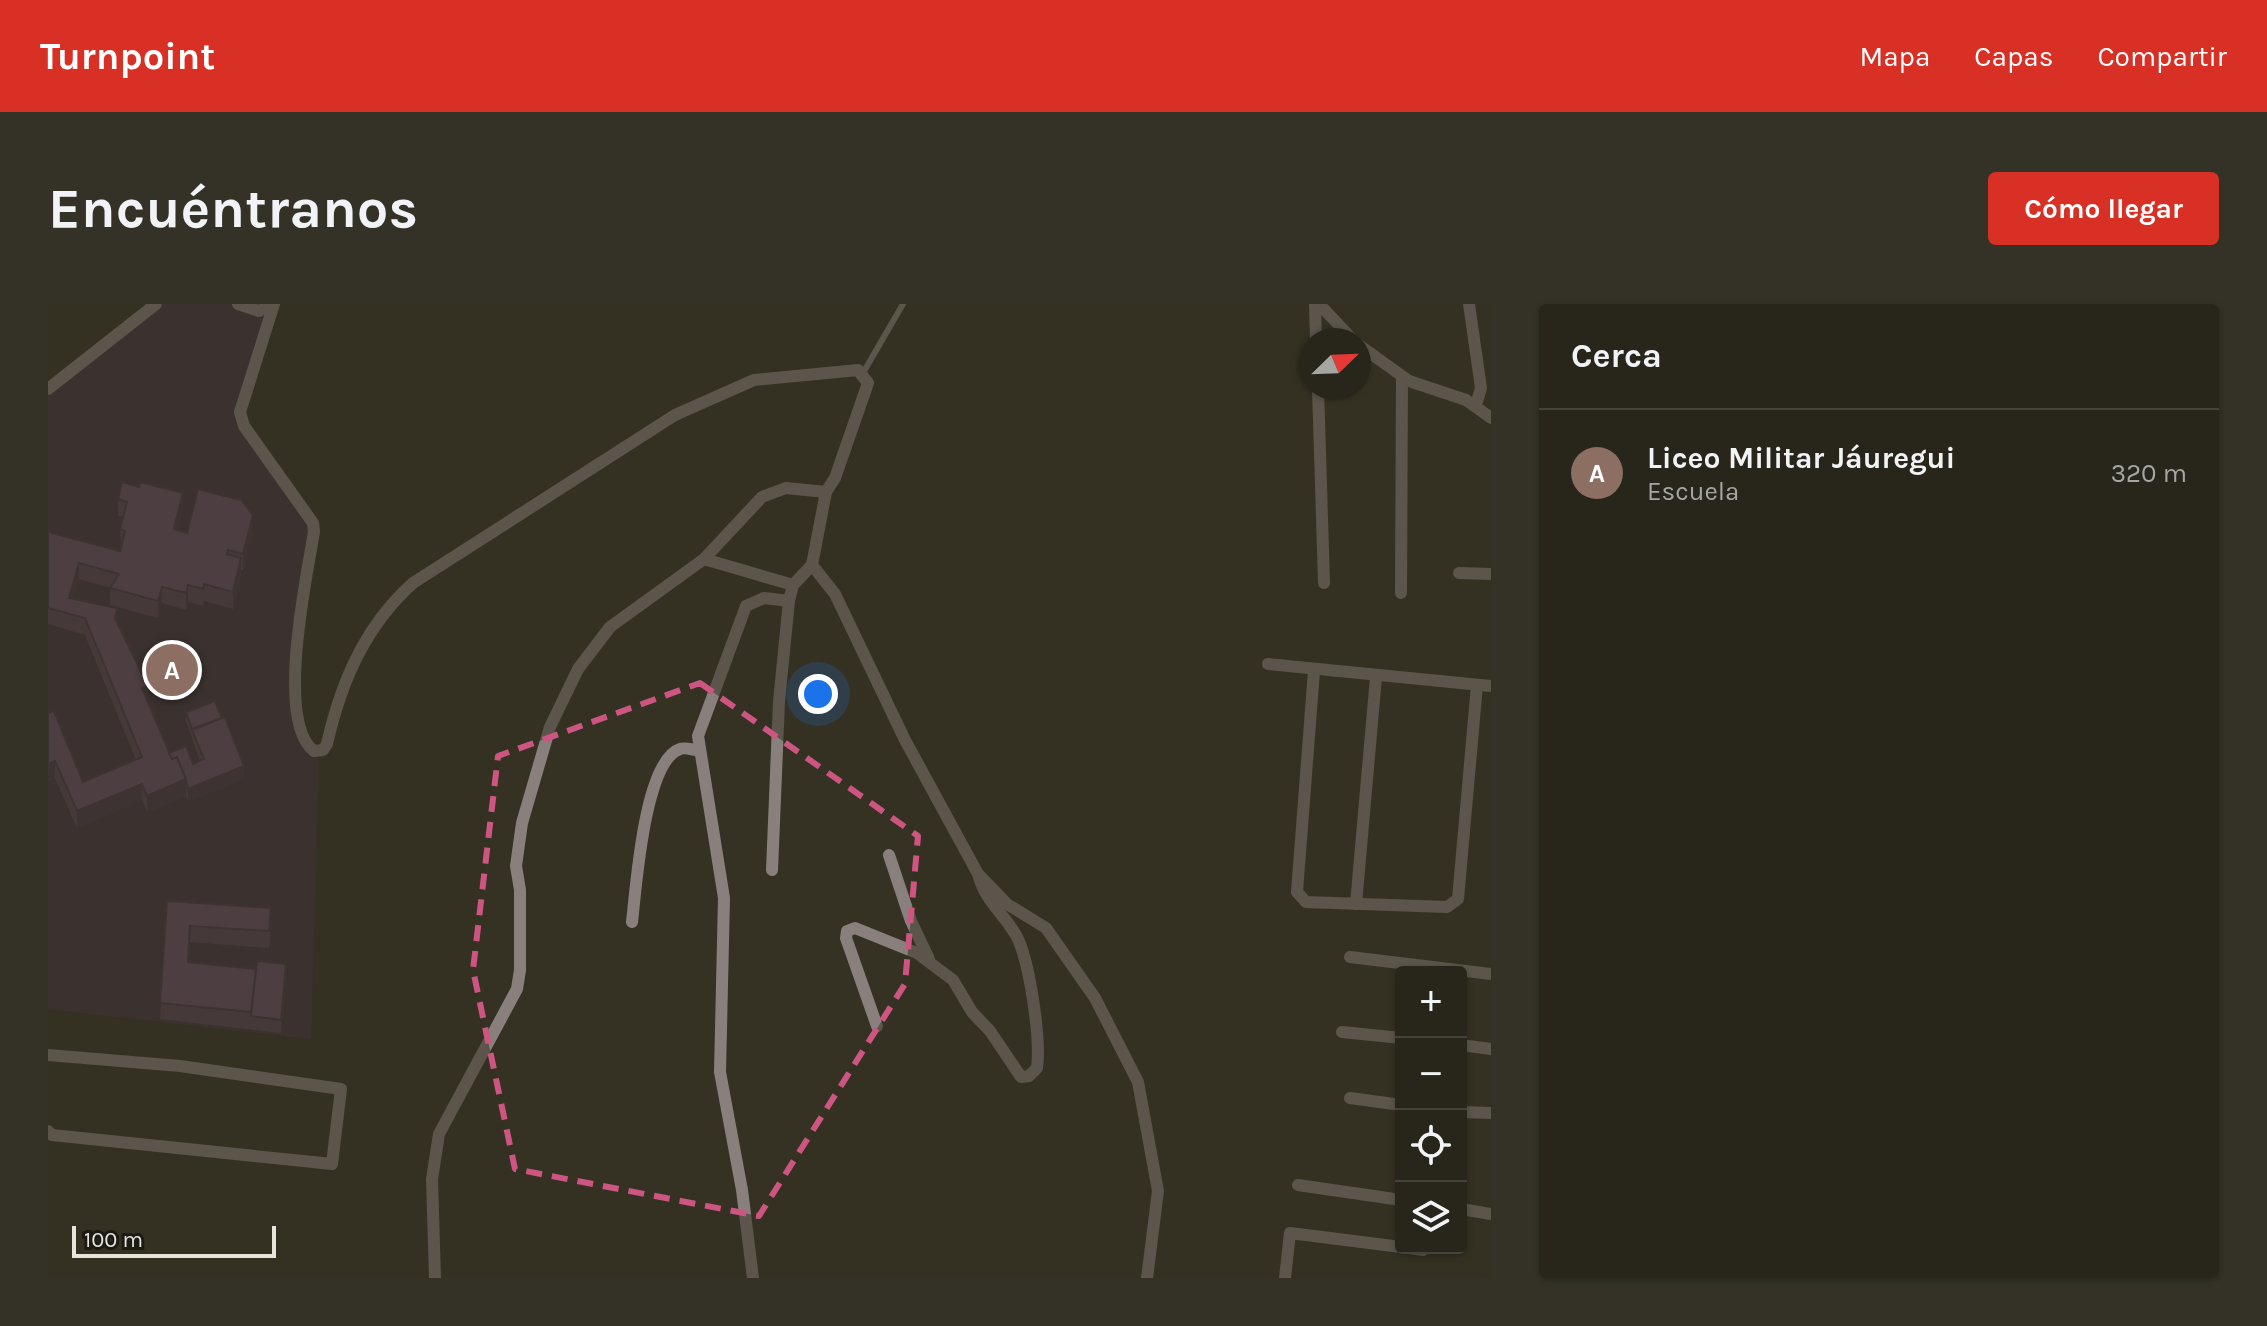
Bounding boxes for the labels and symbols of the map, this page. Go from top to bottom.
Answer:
north arrow [1299,328,1371,400]
pin: A [146,640,198,700]
your location [798,674,838,714]
scale bar [72,1222,276,1258]

